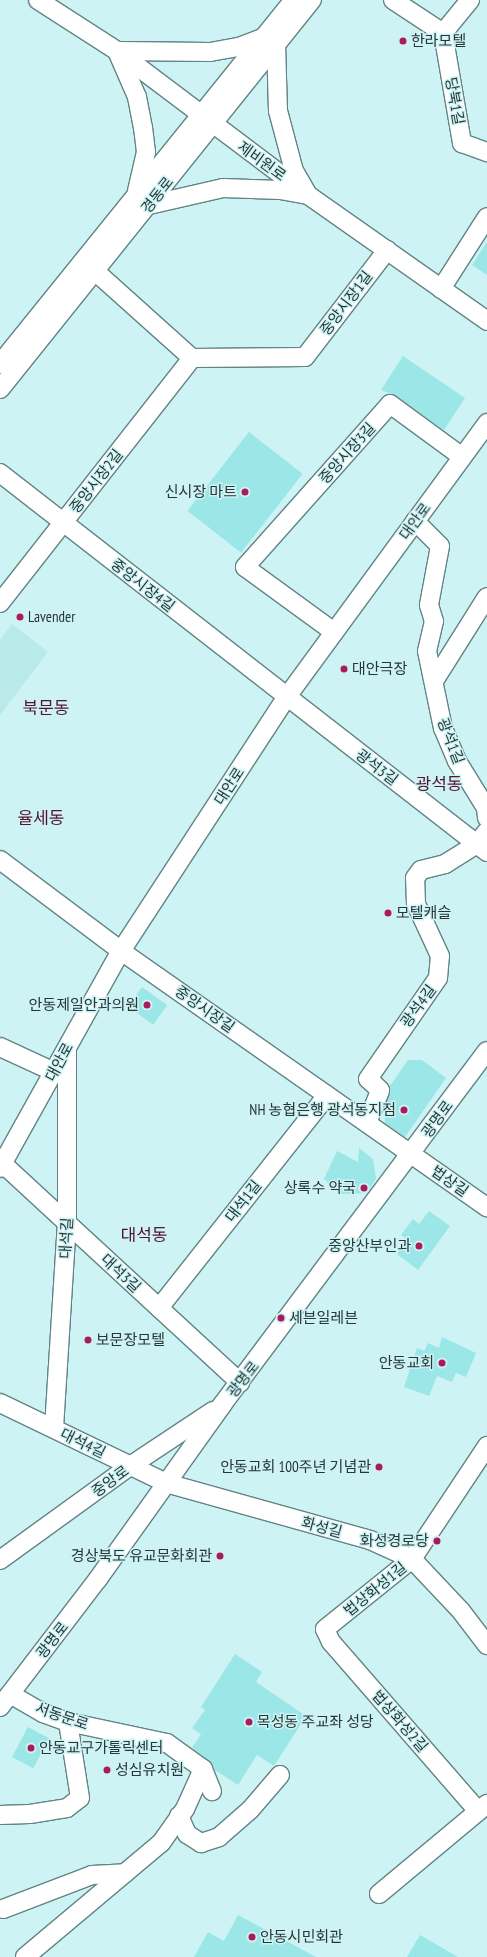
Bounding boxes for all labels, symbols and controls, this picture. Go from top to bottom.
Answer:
place label: 한라모텔 [411,32,466,50]
marker: 한라모텔 [398,36,408,46]
street label: 당북1길 [442,76,468,126]
street label: 제비원로 [234,137,290,185]
street label: 경동로 [137,173,177,217]
street label: 중앙시장1길 [316,267,376,339]
street label: 중앙시장3길 [315,419,379,487]
street label: 중앙시장2길 [66,446,126,516]
place label: 신시장 마트 [165,483,237,501]
marker: 신시장 마트 [240,487,250,497]
street label: 대안로 [396,499,434,543]
street label: 중앙시장4길 [108,555,178,615]
place label: Lavender [28,608,75,626]
marker: Lavender [15,612,25,622]
place label: 대안극장 [352,660,407,678]
marker: 대안극장 [339,664,349,674]
district label: 북문동 [23,699,69,719]
street label: 광석1길 [434,715,468,767]
street label: 광석3길 [352,745,402,789]
street label: 대안로 [210,764,248,808]
district label: 광석동 [416,775,462,795]
district label: 율세동 [18,809,64,829]
place label: 모텔캐슬 [396,904,451,922]
marker: 모텔캐슬 [383,908,393,918]
street label: 광석4길 [397,981,439,1031]
street label: 중앙시장길 [172,982,238,1036]
place label: 안동제일안과의원 [29,996,139,1014]
marker: 안동제일안과의원 [142,1000,152,1010]
street label: 대안로 [41,1039,77,1085]
street label: 광명로 [418,1097,456,1141]
place label: NH 농협은행 광석동지점 [249,1101,396,1119]
marker: NH 농협은행 광석동지점 [399,1105,409,1115]
street label: 법상길 [428,1162,472,1200]
street label: 대석1길 [221,1176,265,1226]
place label: 상록수 약국 [284,1179,356,1197]
marker: 상록수 약국 [359,1183,369,1193]
street label: 대석길 [56,1217,76,1259]
district label: 대석동 [121,1226,167,1246]
place label: 중앙산부인과 [328,1237,411,1255]
marker: 중앙산부인과 [414,1241,424,1251]
street label: 대석3길 [97,1250,145,1296]
place label: 세븐일레븐 [289,1309,358,1327]
marker: 세븐일레븐 [276,1313,286,1323]
place label: 보문장모텔 [96,1331,165,1349]
marker: 보문장모텔 [83,1335,93,1345]
place label: 안동교회 [379,1354,434,1372]
street label: 광명로 [223,1357,263,1401]
marker: 안동교회 [437,1358,447,1368]
street label: 대석4길 [57,1424,109,1462]
place label: 안동교회 100주년 기념관 [220,1458,371,1476]
street label: 중앙로 [88,1462,132,1500]
marker: 안동교회 100주년 기념관 [374,1462,384,1472]
street label: 화성길 [300,1513,344,1541]
place label: 화성경로당 [360,1532,429,1550]
marker: 화성경로당 [432,1536,442,1546]
place label: 경상북도 유교문화회관 [71,1547,212,1565]
marker: 경상북도 유교문화회관 [215,1551,225,1561]
street label: 법상화성1길 [340,1558,410,1620]
street label: 광명로 [32,1618,72,1662]
street label: 법상화성2길 [368,1687,432,1755]
street label: 서동문로 [33,1699,91,1733]
place label: 목성동 주교좌 성당 [257,1713,374,1731]
marker: 목성동 주교좌 성당 [244,1717,254,1727]
place label: 안동교구가톨릭센터 [39,1739,163,1757]
marker: 안동교구가톨릭센터 [26,1743,36,1753]
place label: 성심유치원 [115,1761,184,1779]
marker: 성심유치원 [102,1765,112,1775]
place label: 안동시민회관 [260,1928,343,1946]
marker: 안동시민회관 [247,1932,257,1942]

